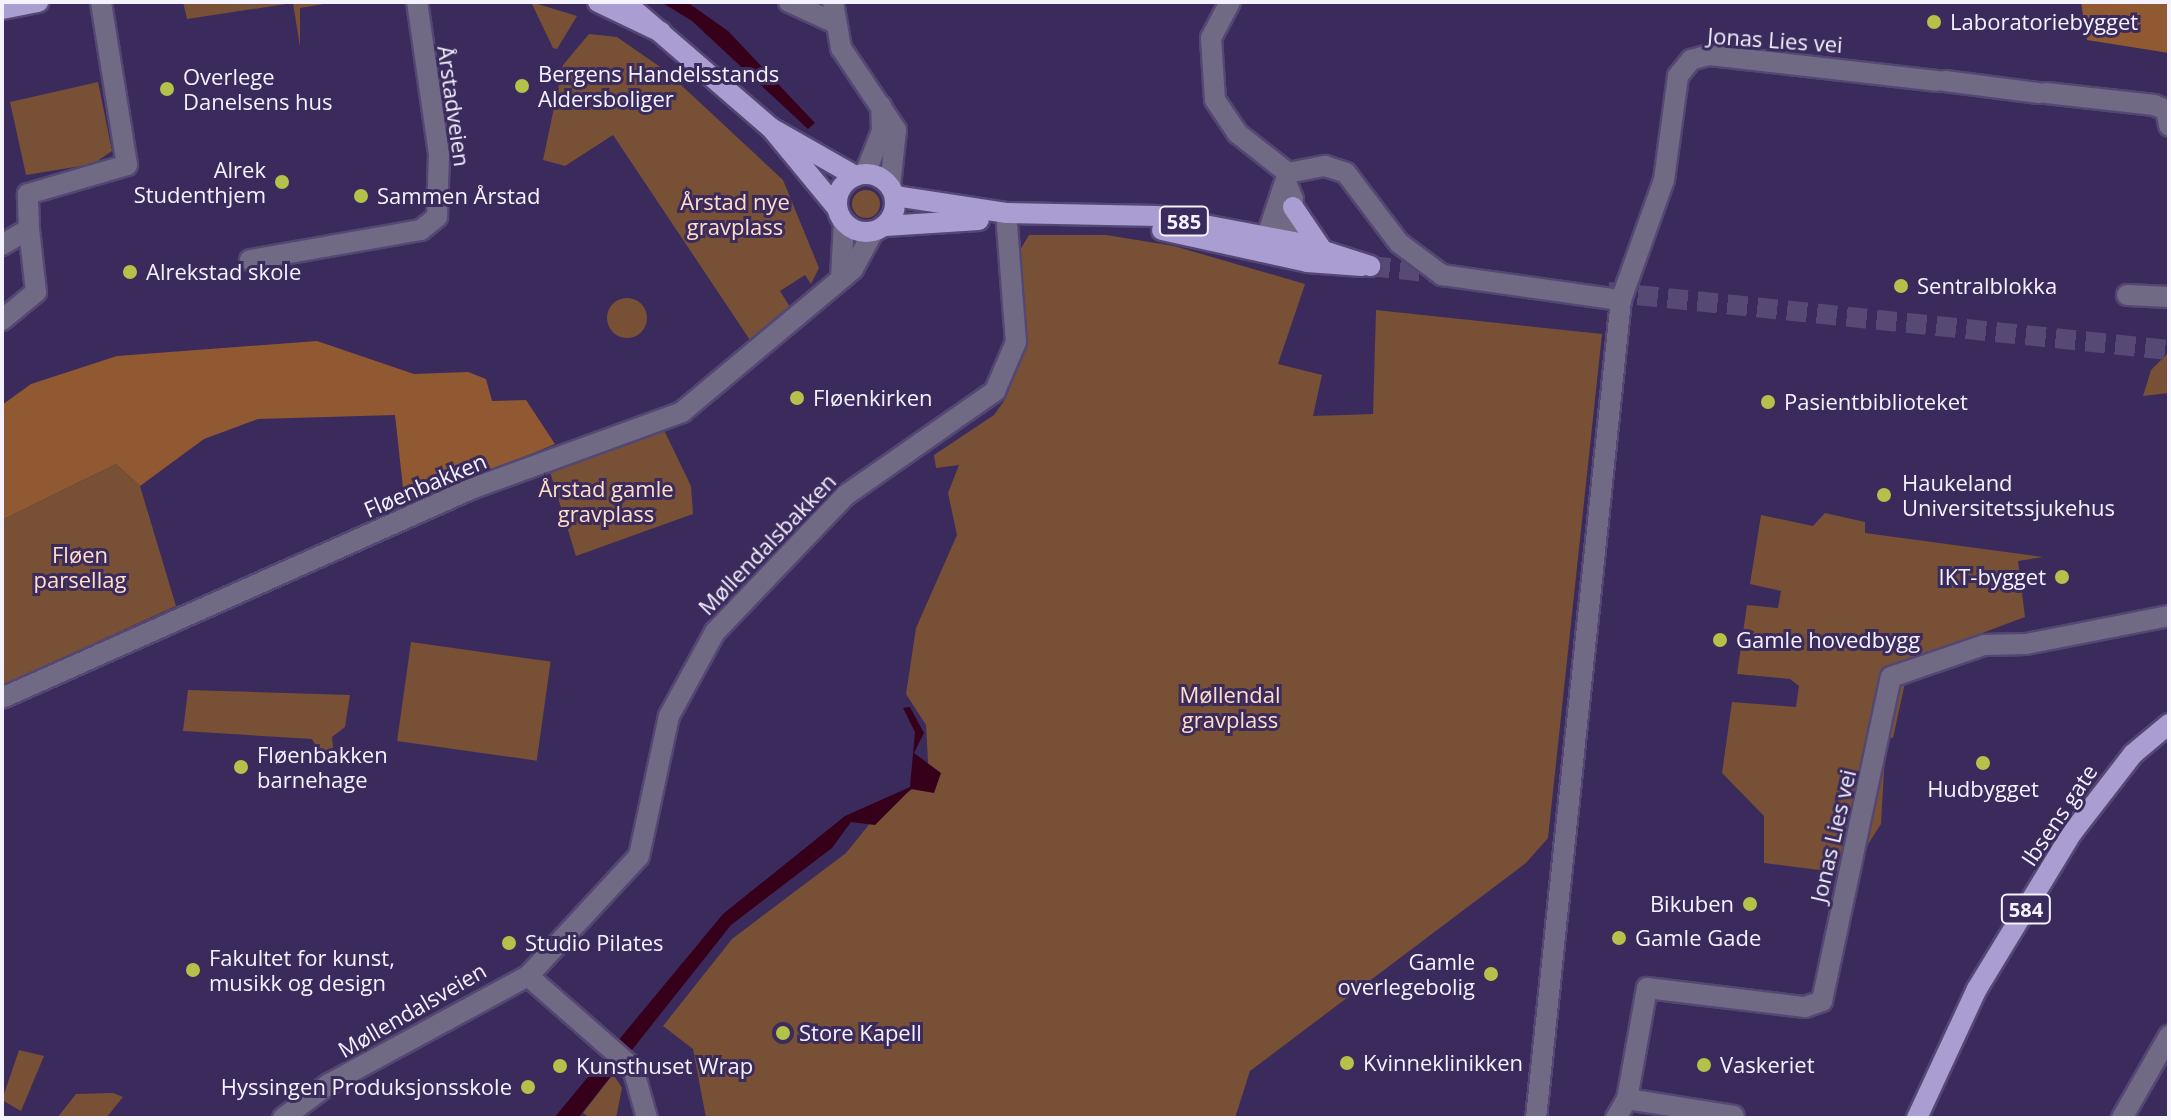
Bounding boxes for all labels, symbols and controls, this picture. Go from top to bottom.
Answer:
place label: Laboratoriebygget [1950,9,2138,35]
marker: Laboratoriebygget [1925,13,1943,31]
street label: Jonas Lies vei [1706,22,1844,58]
street label: Årstadveien [432,44,476,168]
place label: Bergens Handelsstands Aldersboliger [538,60,779,112]
place label: Overlege Danelsens hus [183,63,333,114]
marker: Bergens Handelsstands Aldersboliger [513,77,531,95]
marker: Overlege Danelsens hus [158,80,176,98]
place label: Alrek Studenthjem [134,156,266,208]
marker: Alrek Studenthjem [273,173,291,191]
place label: Sammen Årstad [377,183,540,209]
marker: Sammen Årstad [352,187,370,205]
park label: Årstad nye gravplass [680,188,790,240]
road number: 585 [1158,205,1210,237]
place label: Alrekstad skole [146,259,301,285]
marker: Alrekstad skole [121,263,139,281]
place label: Sentralblokka [1917,273,2057,299]
marker: Sentralblokka [1892,277,1910,295]
place label: Fløenkirken [813,385,932,411]
marker: Fløenkirken [788,389,806,407]
place label: Pasientbiblioteket [1784,389,1968,415]
marker: Pasientbiblioteket [1759,393,1777,411]
street label: Fløenbakken [360,447,490,523]
street label: Møllendalsbakken [693,468,841,620]
place label: Haukeland Universitetssjukehus [1902,469,2115,520]
park label: Årstad gamle gravplass [538,475,674,526]
marker: Haukeland Universitetssjukehus [1873,484,1895,506]
park label: Fløen parsellag [34,541,126,592]
place label: IKT-bygget [1939,564,2046,590]
marker: IKT-bygget [2053,568,2071,586]
place label: Gamle hovedbygg [1736,627,1920,653]
marker: Gamle hovedbygg [1711,631,1729,649]
park label: Møllendal gravplass [1179,681,1281,732]
place label: Fløenbakken barnehage [257,741,388,792]
marker: Hudbygget [1974,754,1992,772]
marker: Fløenbakken barnehage [232,758,250,776]
street label: Ibsens gate [2015,759,2103,871]
street label: Jonas Lies vei [1805,767,1861,905]
place label: Hudbygget [1927,776,2039,802]
place label: Bikuben [1650,891,1734,917]
road number: 584 [2000,893,2052,925]
marker: Bikuben [1741,895,1759,913]
place label: Gamle Gade [1635,925,1761,951]
marker: Gamle Gade [1610,929,1628,947]
place label: Studio Pilates [525,930,664,956]
marker: Studio Pilates [500,934,518,952]
place label: Fakultet for kunst, musikk og design [209,944,395,996]
place label: Gamle overlegebolig [1337,948,1475,1000]
street label: Møllendalsveien [333,957,491,1063]
marker: Fakultet for kunst, musikk og design [184,961,202,979]
marker: Gamle overlegebolig [1482,965,1500,983]
place label: Store Kapell [799,1020,922,1046]
marker: Store Kapell [774,1024,792,1042]
place label: Kvinneklinikken [1363,1050,1523,1076]
place label: Vaskeriet [1720,1052,1814,1078]
place label: Kunsthuset Wrap [576,1053,753,1079]
marker: Kvinneklinikken [1338,1054,1356,1072]
marker: Vaskeriet [1695,1056,1713,1074]
marker: Kunsthuset Wrap [551,1057,569,1075]
place label: Hyssingen Produksjonsskole [221,1074,512,1100]
marker: Hyssingen Produksjonsskole [519,1078,537,1096]

